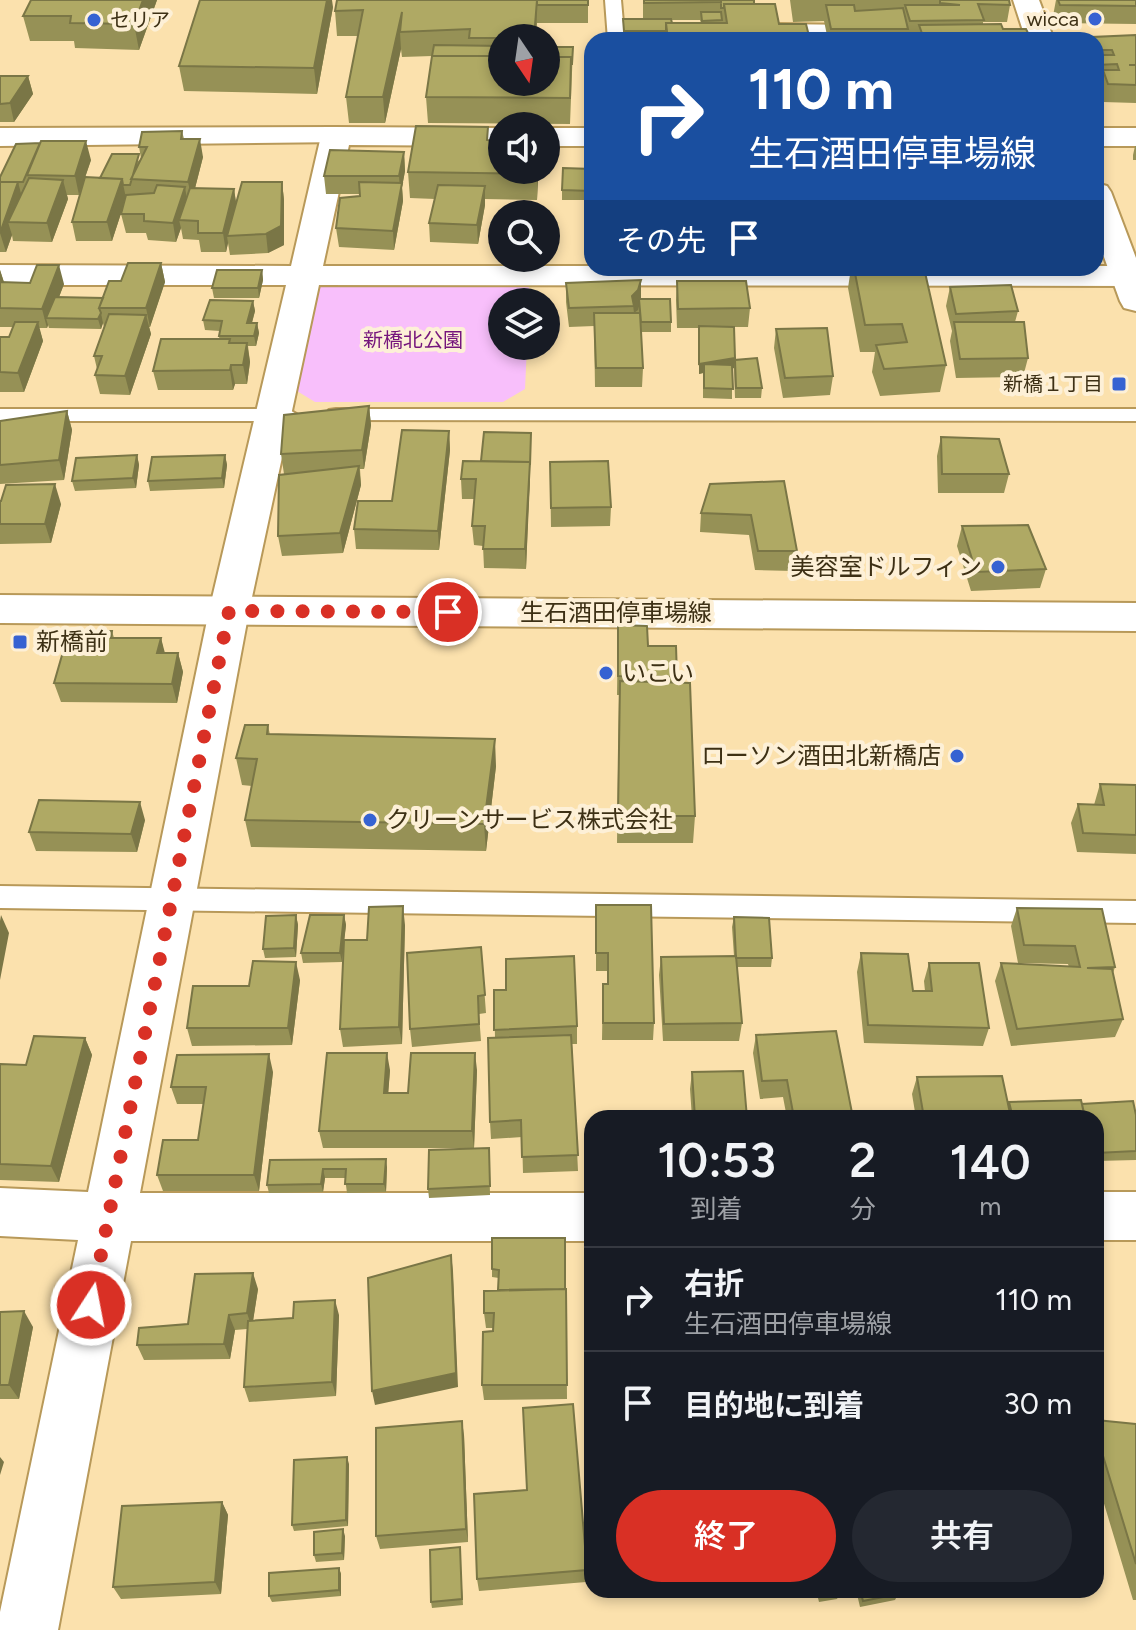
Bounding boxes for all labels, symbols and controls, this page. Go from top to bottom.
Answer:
place label: wicca [1027,7,1079,31]
place label: セリア [110,8,170,32]
marker: wicca [1086,10,1104,28]
marker: セリア [85,11,103,29]
north arrow [488,24,560,96]
map controls [488,24,560,360]
text: 110 m [748,56,894,123]
icon: right [616,64,720,168]
button: sound [488,112,560,184]
text: 生石酒田停車場線 [748,132,1036,175]
button: search [488,200,560,272]
icon: arrive [722,216,766,260]
text: その先 [616,222,706,259]
button: layers [488,288,560,360]
park label: 新橋北公園 [363,328,463,352]
place label: 新橋１丁目 [1003,372,1103,396]
marker: 新橋１丁目 [1110,375,1128,393]
place label: 美容室ドルフィン [790,552,982,581]
marker: 美容室ドルフィン [989,558,1007,576]
pin [414,578,482,646]
icon: arrive [426,590,470,634]
street label: 生石酒田停車場線 [520,598,712,627]
place label: 新橋前 [36,627,108,656]
marker: 新橋前 [11,633,29,651]
place label: いこい [622,658,694,687]
marker: いこい [597,664,615,682]
place label: ローソン酒田北新橋店 [701,741,941,770]
marker: ローソン酒田北新橋店 [948,747,966,765]
place label: クリーンサービス株式会社 [386,805,673,834]
marker: クリーンサービス株式会社 [361,811,379,829]
text: 10:53 [657,1131,776,1189]
text: 2 [849,1131,876,1189]
text: 140 [950,1133,1031,1191]
text: m [979,1190,1001,1222]
text: 到着 [691,1193,743,1225]
text: 分 [850,1193,876,1225]
position arrow [49,1263,133,1347]
text: 右折 [684,1265,744,1302]
icon: right [616,1277,660,1321]
text: 110 m [995,1281,1072,1318]
text: 生石酒田停車場線 [684,1308,892,1340]
icon: arrive [616,1381,660,1425]
text: 30 m [1004,1385,1072,1422]
text: 目的地に到着 [684,1387,864,1424]
button: 終了 [616,1490,836,1582]
button: 共有 [852,1490,1072,1582]

